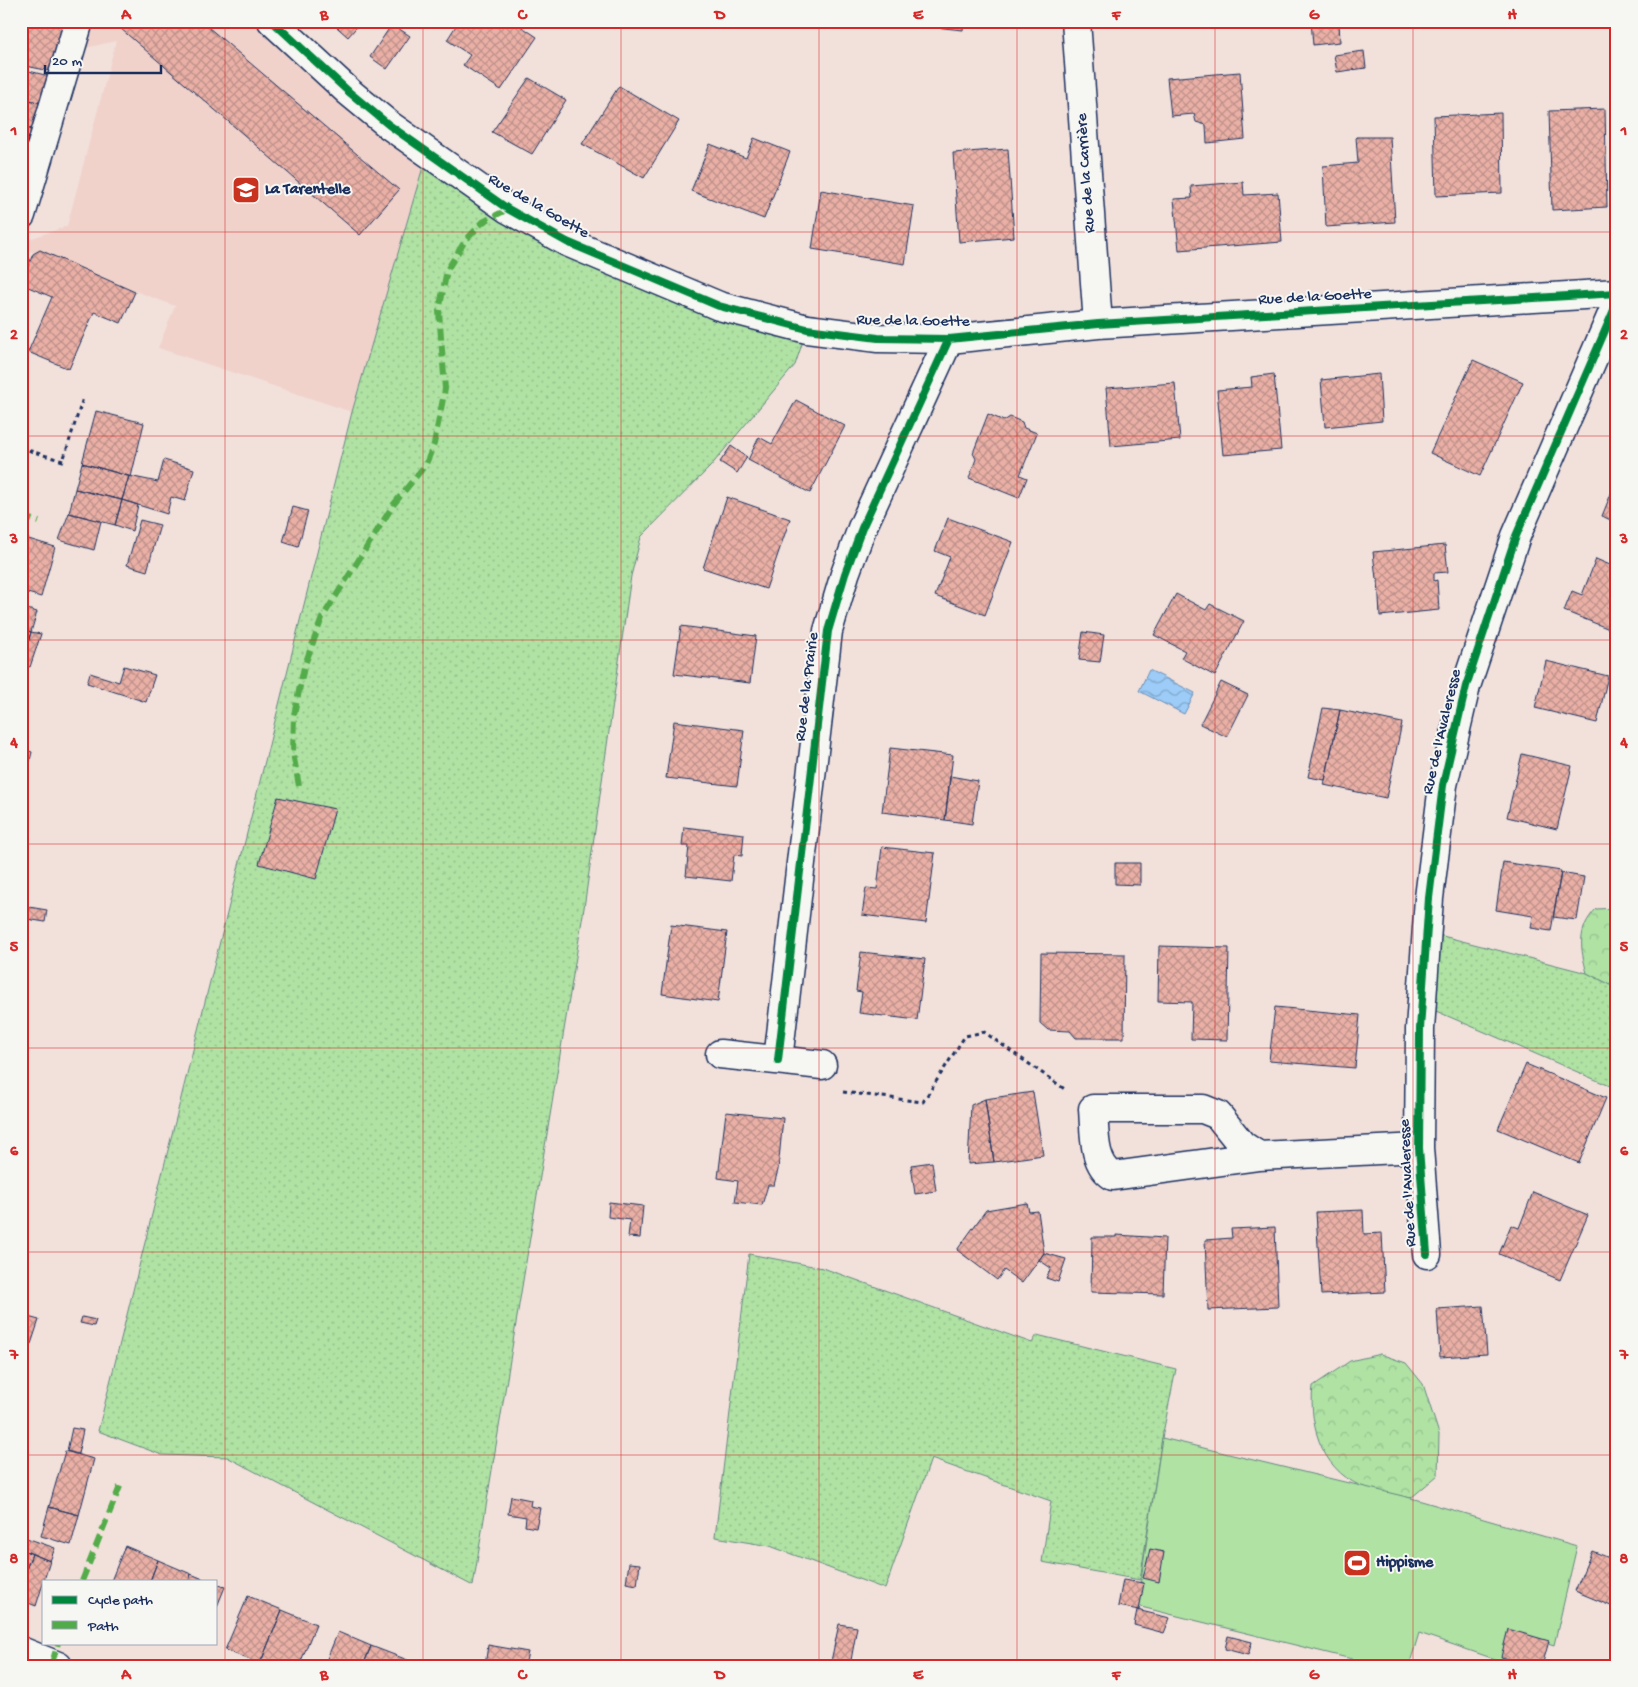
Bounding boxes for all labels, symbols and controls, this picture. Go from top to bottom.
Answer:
text: A [120,7,132,26]
text: B [319,7,329,26]
text: C [517,7,528,26]
text: D [713,7,726,26]
text: E [913,7,924,26]
text: F [1111,7,1122,26]
text: G [1309,7,1320,26]
text: H [1507,7,1517,26]
scale bar [45,42,161,74]
text: 20 m [52,53,82,71]
street label: Rue de la Carrière [1073,112,1101,234]
text: 1 [10,123,17,142]
text: 1 [1620,123,1627,142]
street label: Rue de la Goette [484,170,593,244]
school or university icon: La Tarentelle [231,175,261,205]
place label: La Tarentelle [265,181,351,200]
street label: Rue de la Goette [1258,286,1373,310]
street label: Rue de la Goette [856,312,971,333]
text: 2 [10,327,18,346]
text: 2 [1620,327,1628,346]
text: 3 [9,531,18,550]
text: 3 [1619,531,1628,550]
street label: Rue de la Prairie [792,631,824,743]
street label: Rue de l'Avaleresse [1419,667,1467,797]
text: 4 [9,735,18,754]
text: 4 [1619,735,1628,754]
text: 5 [10,939,19,958]
text: 5 [1620,939,1629,958]
street label: Rue de l'Avaleresse [1396,1118,1422,1247]
text: 6 [10,1143,19,1162]
text: 6 [1620,1143,1629,1162]
text: 7 [9,1347,19,1366]
text: 7 [1619,1347,1629,1366]
sports icon: Hippisme [1342,1548,1372,1578]
text: 8 [10,1551,19,1570]
text: 8 [1620,1551,1629,1570]
place label: Hippisme [1376,1554,1434,1573]
legend [42,1580,218,1644]
text: Cycle path [88,1592,153,1610]
text: Path [87,1618,119,1636]
text: A [120,1667,132,1686]
text: B [319,1667,329,1686]
text: C [517,1667,528,1686]
text: D [713,1667,726,1686]
text: E [913,1667,924,1686]
text: F [1111,1667,1122,1686]
text: G [1309,1667,1320,1686]
text: H [1507,1667,1517,1686]

